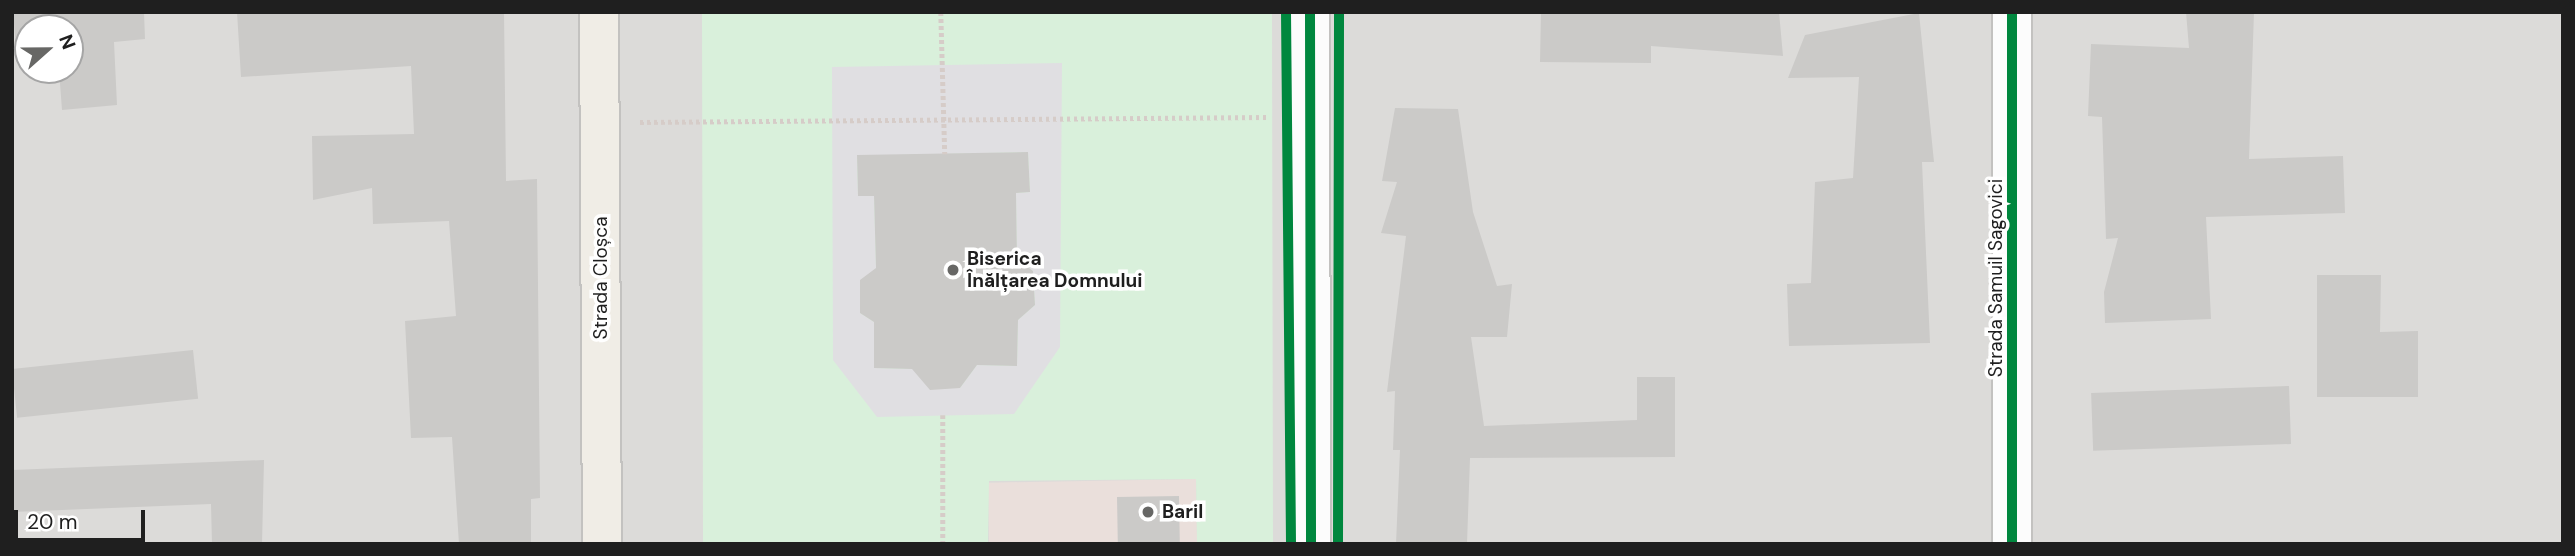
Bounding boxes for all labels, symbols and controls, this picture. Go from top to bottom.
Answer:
north arrow [14,14,84,84]
text: N [53,31,81,53]
street label: Strada Samuil Sagovici [1985,179,2007,377]
street label: Strada Cloșca [590,216,612,340]
place label: Biserica Înălțarea Domnului [967,248,1142,292]
marker: Biserica Înălțarea Domnului [945,262,961,278]
scale bar [18,496,149,540]
place label: Baril [1162,501,1203,523]
marker: Baril [1140,504,1156,520]
text: 20 m [27,508,78,536]

